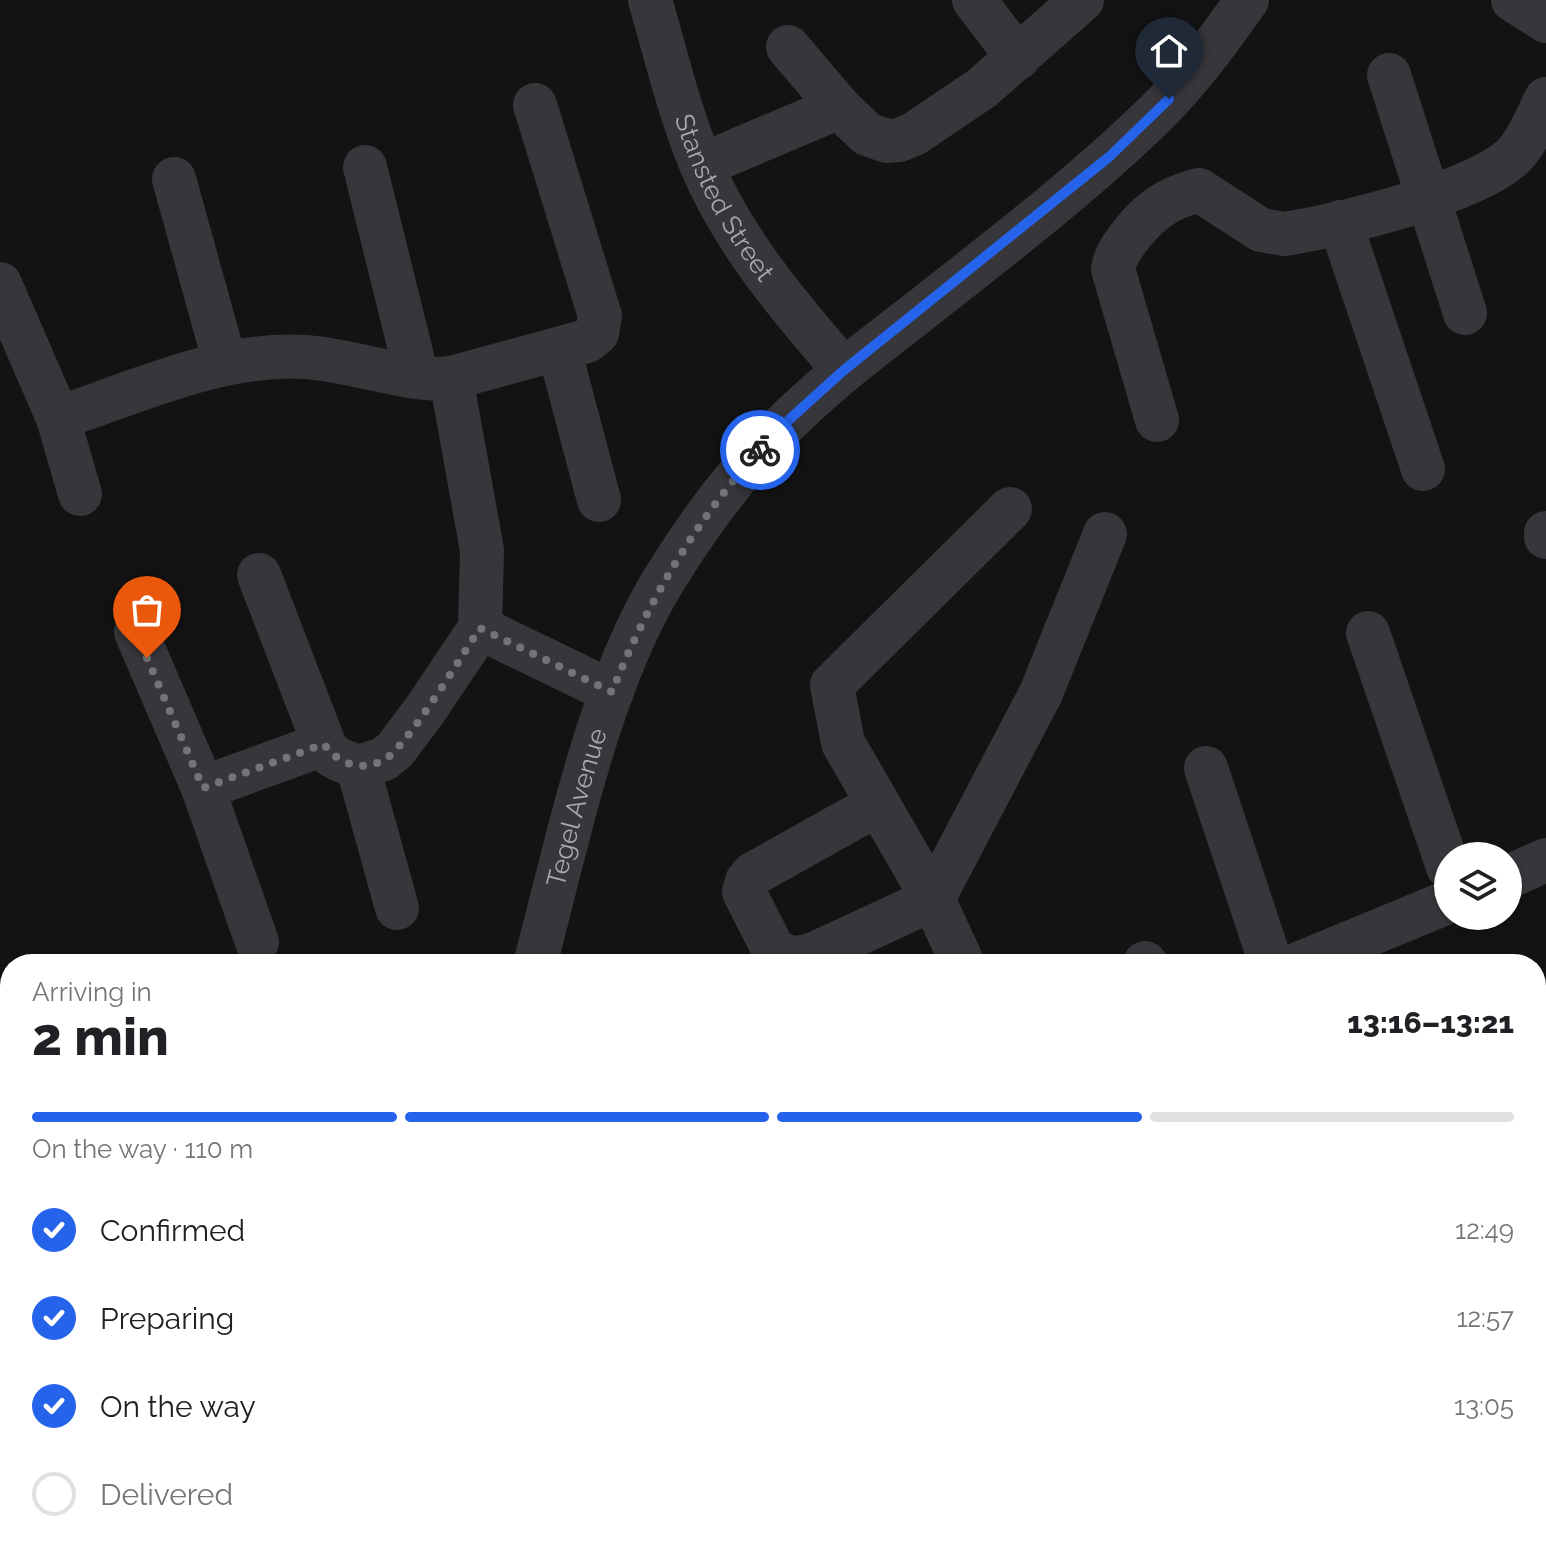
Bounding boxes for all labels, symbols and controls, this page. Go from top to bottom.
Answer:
pin [1135,17,1203,99]
icon: home [1147,29,1191,73]
street label: Stansted Street [669,110,780,287]
courier [720,410,800,490]
icon: bike [738,428,782,472]
pin [113,576,181,658]
icon: bag [125,588,169,632]
street label: Tegel Avenue [540,724,613,890]
map controls [1434,842,1522,930]
button: layers [1434,842,1522,930]
text: Arriving in [32,977,152,1007]
text: 13:16–13:21 [1347,1005,1514,1040]
text: 2 min [32,1006,169,1067]
text: On the way · 110 m [32,1134,253,1164]
icon: check [32,1208,76,1252]
text: Confirmed [100,1213,245,1248]
text: 12:49 [1455,1215,1514,1245]
icon: check [32,1296,76,1340]
text: Preparing [100,1301,234,1336]
text: 12:57 [1456,1303,1514,1333]
icon: check [32,1384,76,1428]
text: On the way [100,1389,256,1424]
text: 13:05 [1454,1391,1514,1421]
text: Delivered [100,1477,233,1512]

